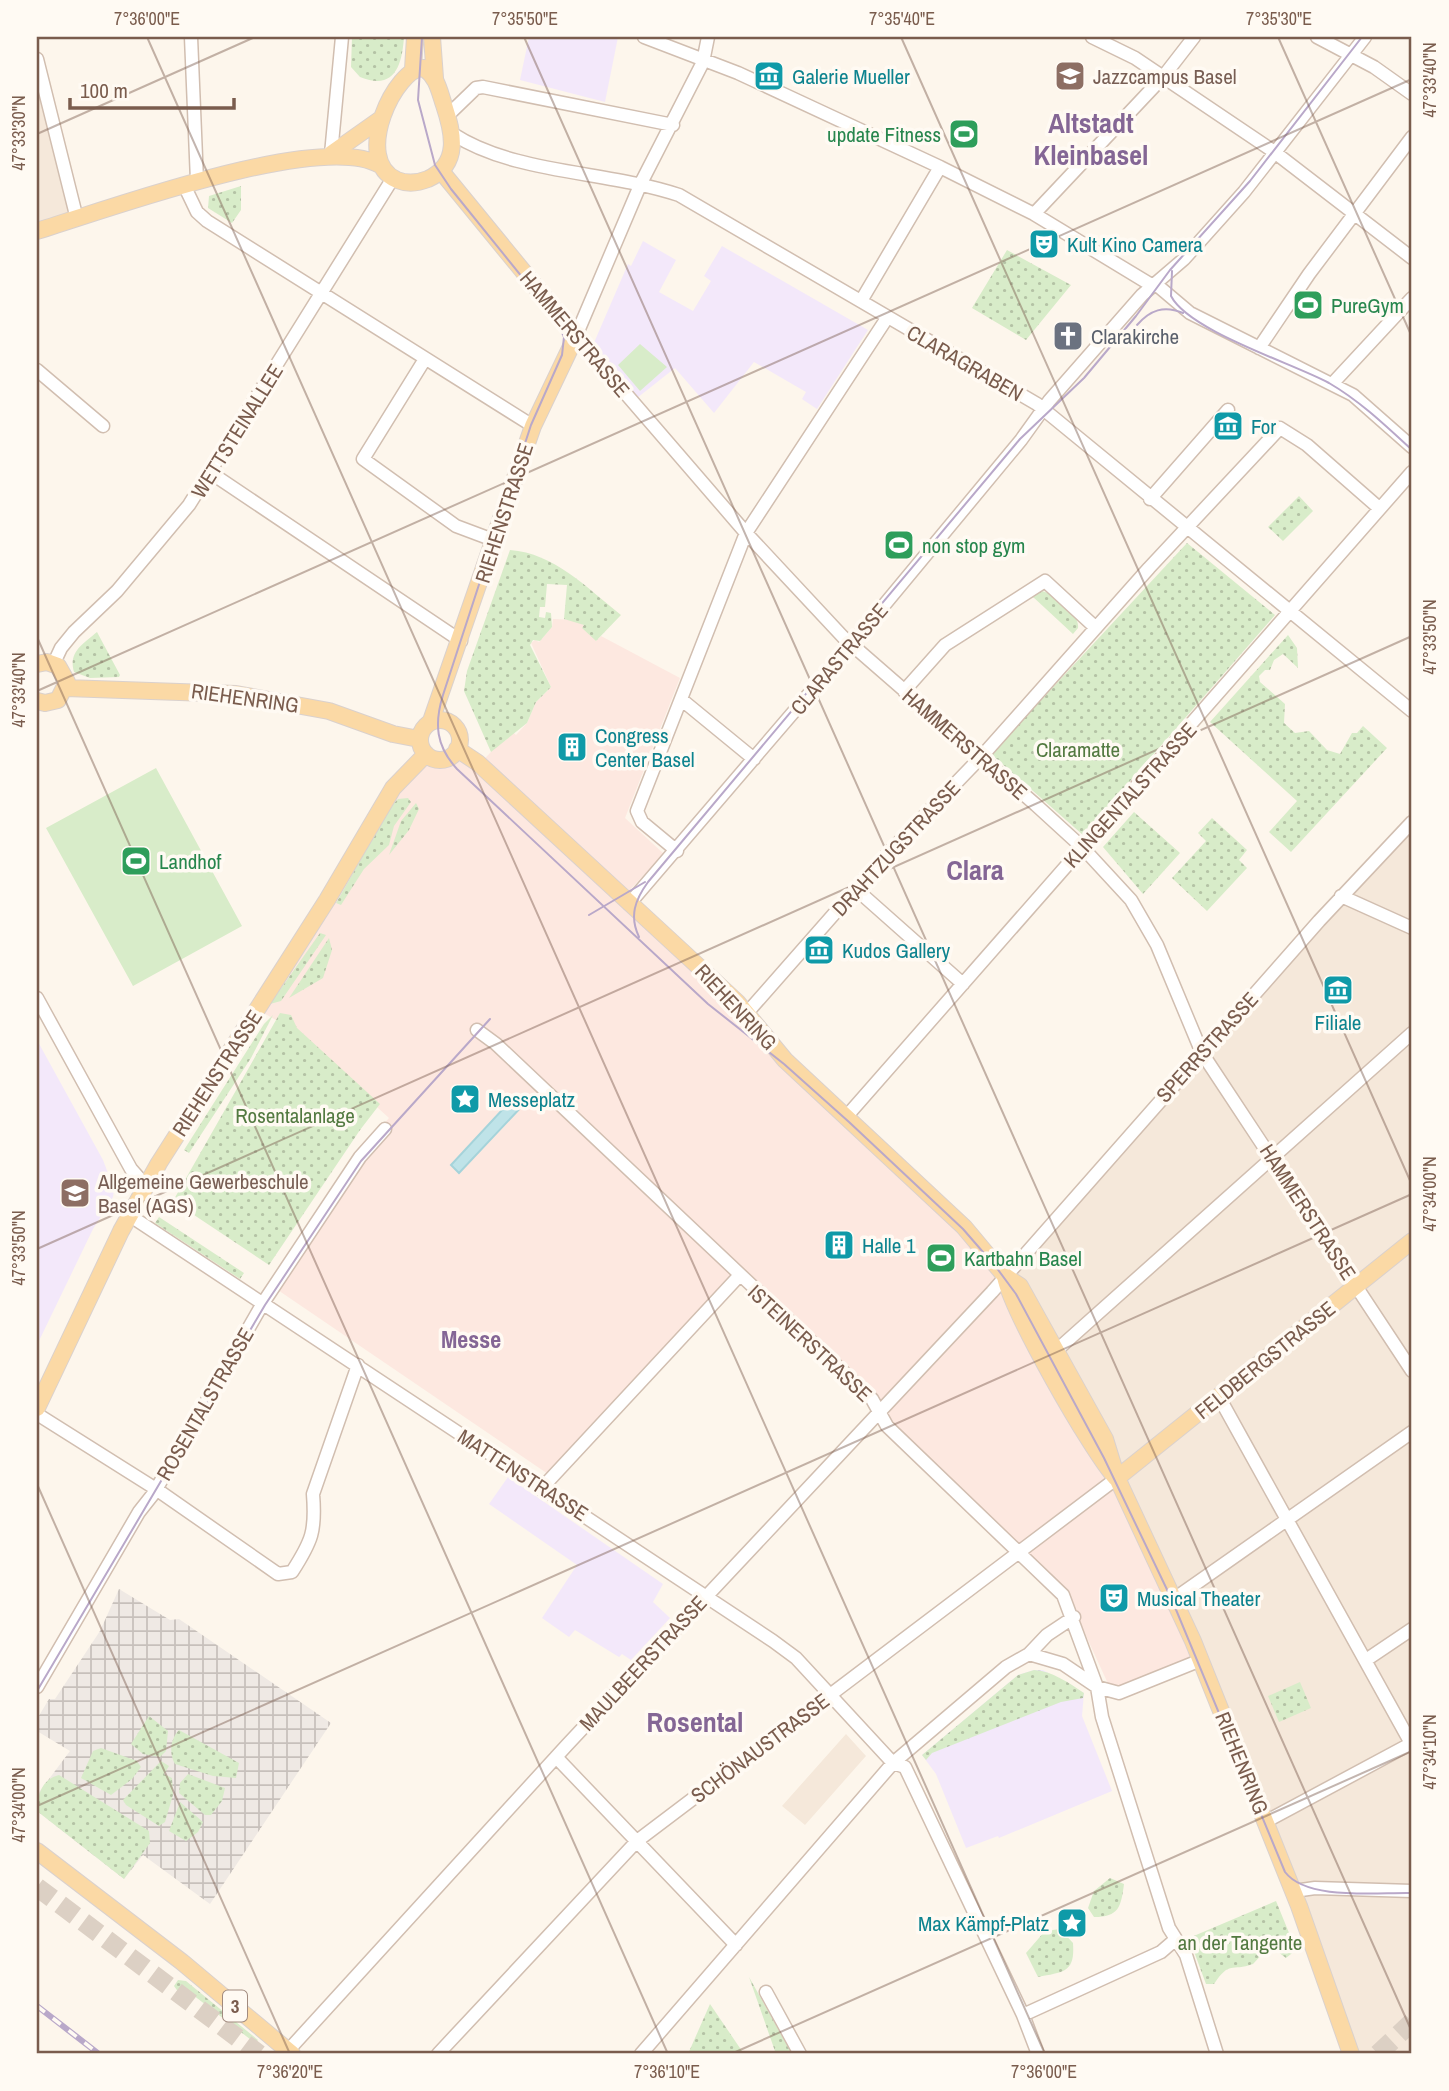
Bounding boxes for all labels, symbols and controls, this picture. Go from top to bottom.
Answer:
text: 7°36'00"E [114,6,180,31]
text: 7°35'50"E [492,6,558,31]
text: 7°35'40"E [869,6,935,31]
text: 7°35'30"E [1246,6,1312,31]
text: 47°33'40"N [1417,42,1442,118]
museum icon: Galerie Mueller [752,59,786,93]
school or university icon: Jazzcampus Basel [1053,59,1087,93]
place label: Galerie Mueller [792,62,910,91]
place label: Jazzcampus Basel [1093,62,1237,91]
scale bar [70,66,234,110]
text: 100 m [80,76,128,105]
text: 47°33'30"N [6,95,31,171]
district label: Altstadt Kleinbasel [1034,104,1148,174]
sports icon: update Fitness [947,117,981,151]
place label: update Fitness [827,120,941,149]
theatre icon: Kult Kino Camera [1027,227,1061,261]
place label: Kult Kino Camera [1067,230,1203,259]
street label: HAMMERSTRASSE [513,265,637,403]
sports icon: PureGym [1291,288,1325,322]
place label: PureGym [1331,291,1404,320]
street label: CLARAGRABEN [901,318,1029,408]
church icon: Clarakirche [1051,319,1085,353]
place label: Clarakirche [1091,322,1179,351]
street label: WETTSTEINALLEE [184,358,290,504]
museum icon: For [1211,409,1245,443]
place label: For [1251,412,1276,441]
street label: RIEHENSTRASSE [468,439,540,587]
sports icon: non stop gym [882,528,916,562]
place label: non stop gym [922,531,1025,560]
street label: CLARASTRASSE [784,597,894,721]
text: 47°33'50"N [1417,599,1442,675]
text: 47°33'40"N [6,652,31,728]
street label: RIEHENRING [189,676,301,720]
street label: HAMMERSTRASSE [896,682,1034,806]
street label: KLINGENTALSTRASSE [1057,716,1203,874]
place label: Congress Center Basel [595,721,695,774]
building icon: Congress Center Basel [555,730,589,764]
park label: Claramatte [1036,735,1120,764]
street label: DRAHTZUGSTRASSE [825,774,967,922]
sports icon: Landhof [119,844,153,878]
place label: Landhof [159,847,221,876]
district label: Clara [946,851,1004,889]
museum icon: Kudos Gallery [802,933,836,967]
place label: Kudos Gallery [842,936,951,965]
street label: RIEHENRING [689,958,783,1056]
museum icon: Filiale [1321,973,1355,1007]
street label: SPERRSTRASSE [1149,985,1265,1109]
street label: RIEHENSTRASSE [165,1004,269,1142]
place label: Filiale [1315,1008,1361,1037]
place icon: Messeplatz [448,1082,482,1116]
place label: Messeplatz [488,1085,575,1114]
park label: Rosentalanlage [235,1101,355,1130]
street label: HAMMERSTRASSE [1253,1138,1363,1286]
text: 47°34'00"N [1417,1156,1442,1232]
place label: Allgemeine Gewerbeschule Basel (AGS) [97,1167,309,1220]
school or university icon: Allgemeine Gewerbeschule Basel (AGS) [58,1176,92,1210]
text: 47°33'50"N [6,1210,31,1286]
building icon: Halle 1 [822,1228,856,1262]
place label: Halle 1 [862,1231,916,1260]
sports icon: Kartbahn Basel [924,1241,958,1275]
place label: Kartbahn Basel [964,1244,1082,1273]
street label: ISTEINERSTRASSE [742,1278,878,1408]
street label: FELDBERGSTRASSE [1189,1294,1341,1426]
street label: ROSENTALSTRASSE [149,1322,261,1486]
district label: Messe [441,1323,501,1355]
street label: MATTENSTRASSE [452,1422,594,1528]
theatre icon: Musical Theater [1097,1581,1131,1615]
place label: Musical Theater [1137,1584,1260,1613]
street label: MAULBEERSTRASSE [573,1589,713,1737]
street label: SCHÖNAUSTRASSE [685,1686,835,1810]
district label: Rosental [647,1703,743,1741]
street label: RIEHENRING [1208,1707,1276,1819]
text: 47°34'10"N [1417,1714,1442,1790]
text: 47°34'00"N [6,1767,31,1843]
place icon: Max Kämpf-Platz [1055,1906,1089,1940]
place label: Max Kämpf-Platz [918,1909,1049,1938]
park label: an der Tangente [1178,1928,1302,1957]
road number: 3 [223,1990,247,2022]
text: 7°36'20"E [257,2059,323,2084]
text: 7°36'10"E [634,2059,700,2084]
text: 7°36'00"E [1011,2059,1077,2084]

